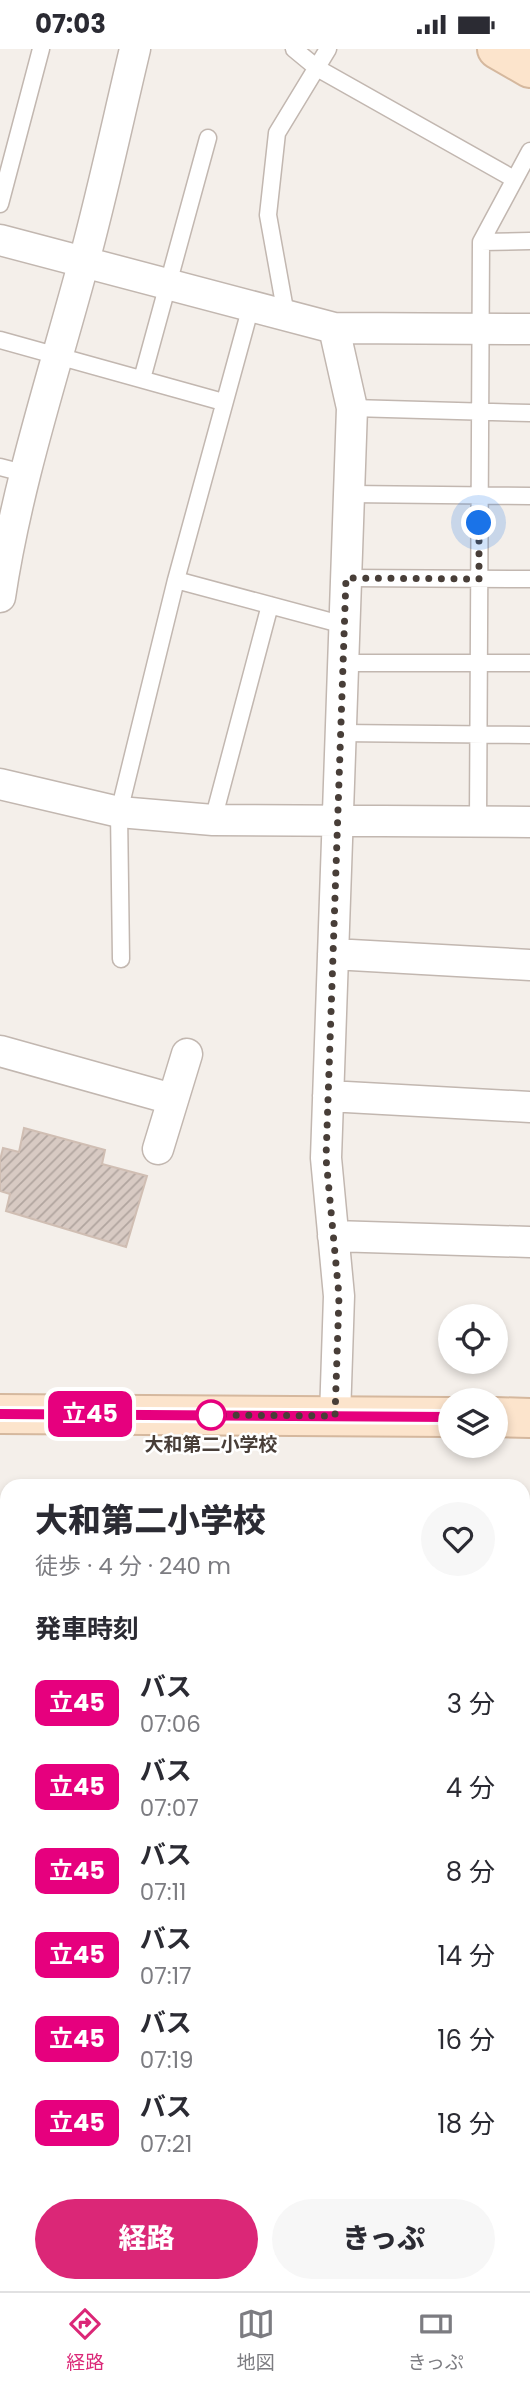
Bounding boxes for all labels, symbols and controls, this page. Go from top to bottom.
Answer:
text: 07:03 [35,6,106,42]
your location [461,505,496,540]
map controls [438,1304,508,1458]
button: locate [438,1304,508,1374]
button: layers [438,1388,508,1458]
line badge: 立45 [50,1391,130,1437]
text: 立45 [62,1397,118,1430]
marker: 大和第二小学校 [196,1400,226,1430]
place label: 大和第二小学校 [144,1431,278,1458]
text: 大和第二小学校 [35,1497,266,1544]
button: heart [421,1502,495,1576]
text: 徒歩 · 4 分 · 240 m [35,1550,231,1582]
text: 発車時刻 [35,1611,139,1647]
text: バス [140,1669,192,1705]
text: 立45 [49,1686,105,1719]
text: 3 分 [447,1686,495,1722]
text: 07:06 [140,1708,201,1740]
text: バス [140,1753,192,1789]
text: 立45 [49,1770,105,1803]
text: 4 分 [446,1770,495,1806]
text: 07:07 [140,1792,199,1824]
text: バス [140,1837,192,1873]
text: 立45 [49,1854,105,1887]
text: 8 分 [446,1854,495,1890]
text: 07:11 [140,1876,186,1908]
text: バス [140,1921,192,1957]
text: 立45 [49,1938,105,1971]
text: 14 分 [437,1938,495,1974]
text: 07:17 [140,1960,192,1992]
text: バス [140,2005,192,2041]
text: 立45 [49,2022,105,2055]
text: 16 分 [437,2022,495,2058]
text: 07:19 [140,2044,194,2076]
text: バス [140,2089,192,2125]
text: 立45 [49,2106,105,2139]
text: 18 分 [437,2106,495,2142]
text: 07:21 [140,2128,192,2160]
button: 経路 [35,2199,258,2279]
button: きっぷ [272,2199,495,2279]
tab: 経路 [66,2305,104,2377]
tab: 地図 [237,2305,275,2377]
tab: きっぷ [407,2305,464,2377]

